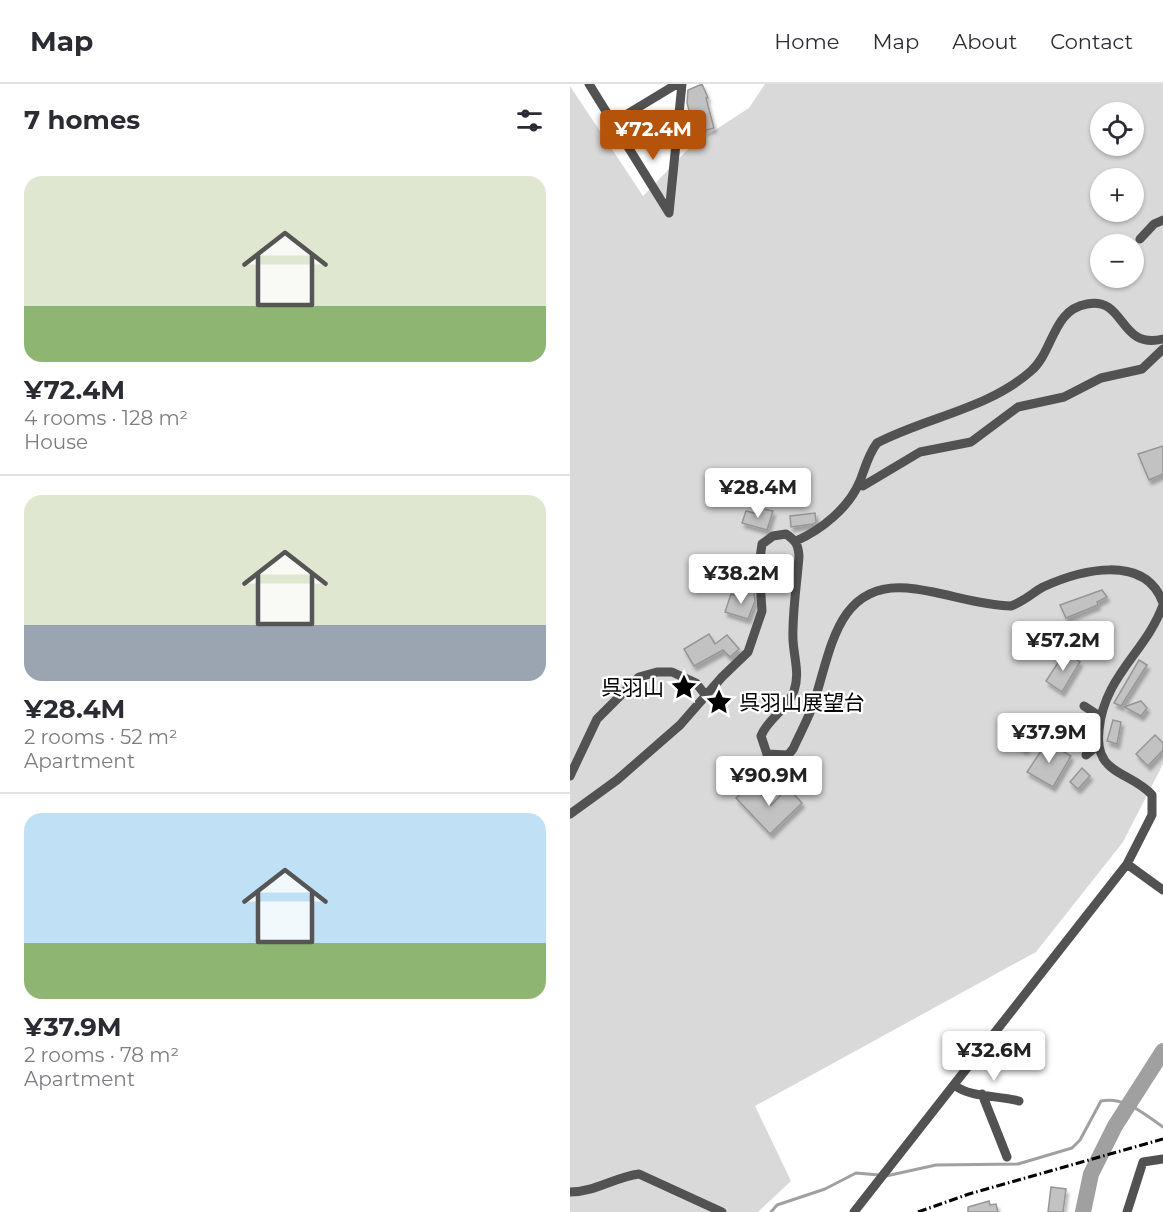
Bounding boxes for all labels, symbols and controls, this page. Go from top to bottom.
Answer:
text: Map [30,24,93,58]
text: Home [774,29,839,54]
text: Map [872,29,919,54]
text: About [952,29,1017,54]
text: Contact [1050,29,1133,54]
map controls [1090,102,1144,288]
button: locate [1090,102,1144,156]
text: 7 homes [24,104,140,136]
icon: filters [513,104,546,137]
pin: ¥72.4M [604,110,702,161]
text: ¥72.4M [614,117,692,141]
button: + [1090,168,1144,222]
icon: home [231,215,339,323]
button: − [1090,234,1144,288]
text: ¥72.4M [24,374,125,406]
text: 4 rooms · 128 m² [24,406,188,430]
text: House [24,430,88,454]
pin: ¥28.4M [709,468,807,519]
text: ¥28.4M [719,475,797,499]
icon: home [231,534,339,642]
pin: ¥38.2M [692,554,790,605]
text: ¥38.2M [703,561,779,585]
pin: ¥57.2M [1014,621,1112,672]
text: ¥57.2M [1026,628,1100,652]
place icon: 呉羽山 [669,672,699,702]
place label: 呉羽山 [601,675,664,700]
place icon: 呉羽山展望台 [704,687,734,717]
place label: 呉羽山展望台 [739,690,865,715]
text: ¥28.4M [24,693,125,725]
pin: ¥37.9M [1000,713,1098,764]
text: ¥37.9M [1011,720,1087,744]
text: 2 rooms · 52 m² [24,725,178,749]
text: Apartment [24,749,135,773]
pin: ¥90.9M [720,756,818,807]
text: ¥90.9M [730,763,808,787]
icon: home [231,852,339,960]
text: ¥37.9M [24,1011,122,1043]
pin: ¥32.6M [945,1031,1043,1082]
text: ¥32.6M [956,1038,1032,1062]
text: 2 rooms · 78 m² [24,1043,179,1067]
text: Apartment [24,1067,135,1091]

